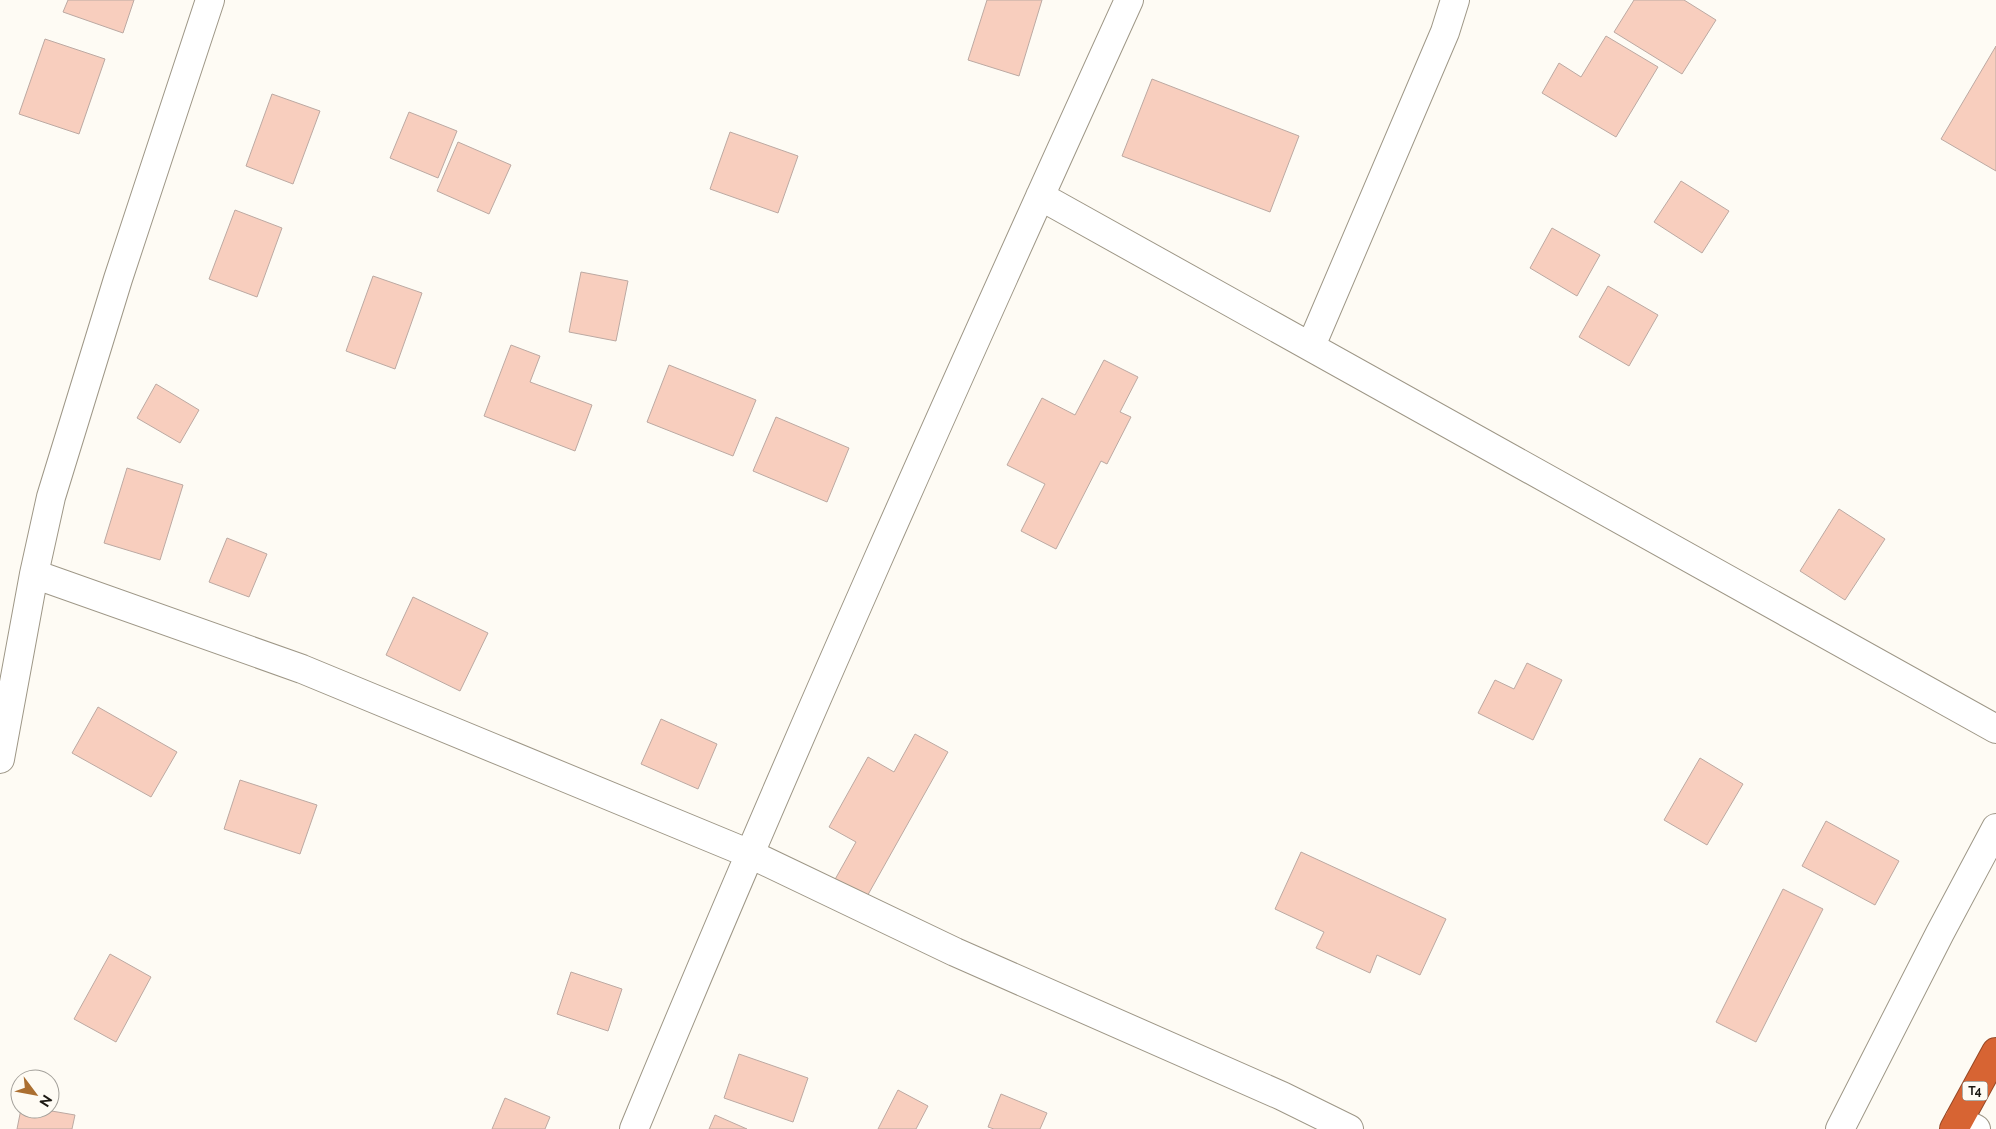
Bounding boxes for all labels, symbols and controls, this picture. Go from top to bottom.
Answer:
north arrow [10,1069,60,1119]
road number: T4 [1962,1082,1988,1100]
text: N [36,1092,56,1110]

